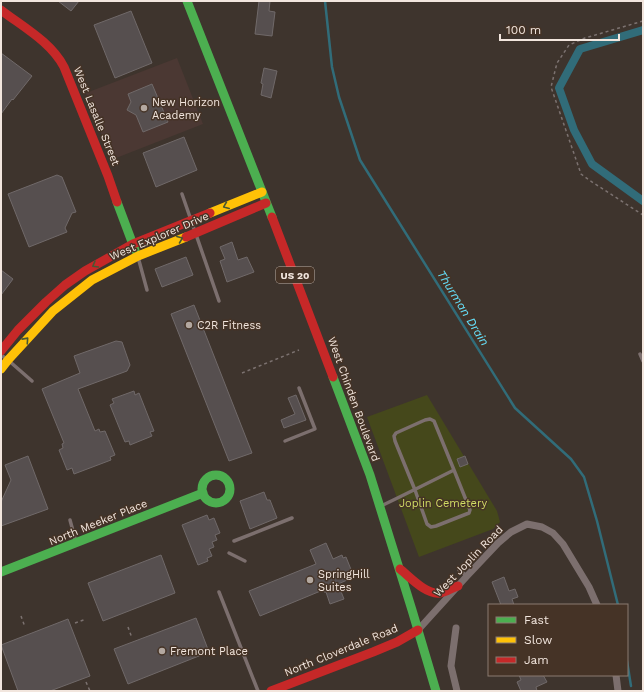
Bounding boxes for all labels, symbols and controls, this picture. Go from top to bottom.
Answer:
scale bar [500,16,619,42]
text: 100 m [506,23,541,37]
street label: West Lasalle Street [71,65,122,168]
place label: New Horizon Academy [152,96,220,122]
marker: New Horizon Academy [139,103,149,113]
one-way arrow [223,202,230,210]
street label: West Explorer Drive [108,210,211,263]
one-way arrow [176,236,183,244]
one-way arrow [92,261,99,268]
road number: US 20 [276,267,314,283]
water label: Thurman Drain [434,268,492,348]
place label: C2R Fitness [197,319,261,332]
marker: C2R Fitness [184,320,194,330]
street label: West Chinden Boulevard [325,335,382,463]
one-way arrow [22,337,29,345]
street label: North Meeker Place [47,497,149,548]
park label: Joplin Cemetery [399,497,487,510]
street label: West Joplin Road [431,523,506,600]
place label: SpringHill Suites [318,568,370,594]
marker: SpringHill Suites [305,575,315,585]
legend [488,604,628,676]
text: Fast [524,613,549,627]
street label: North Cloverdale Road [283,622,400,679]
text: Slow [524,633,552,647]
place label: Fremont Place [170,645,248,658]
marker: Fremont Place [157,646,167,656]
text: Jam [524,653,549,667]

